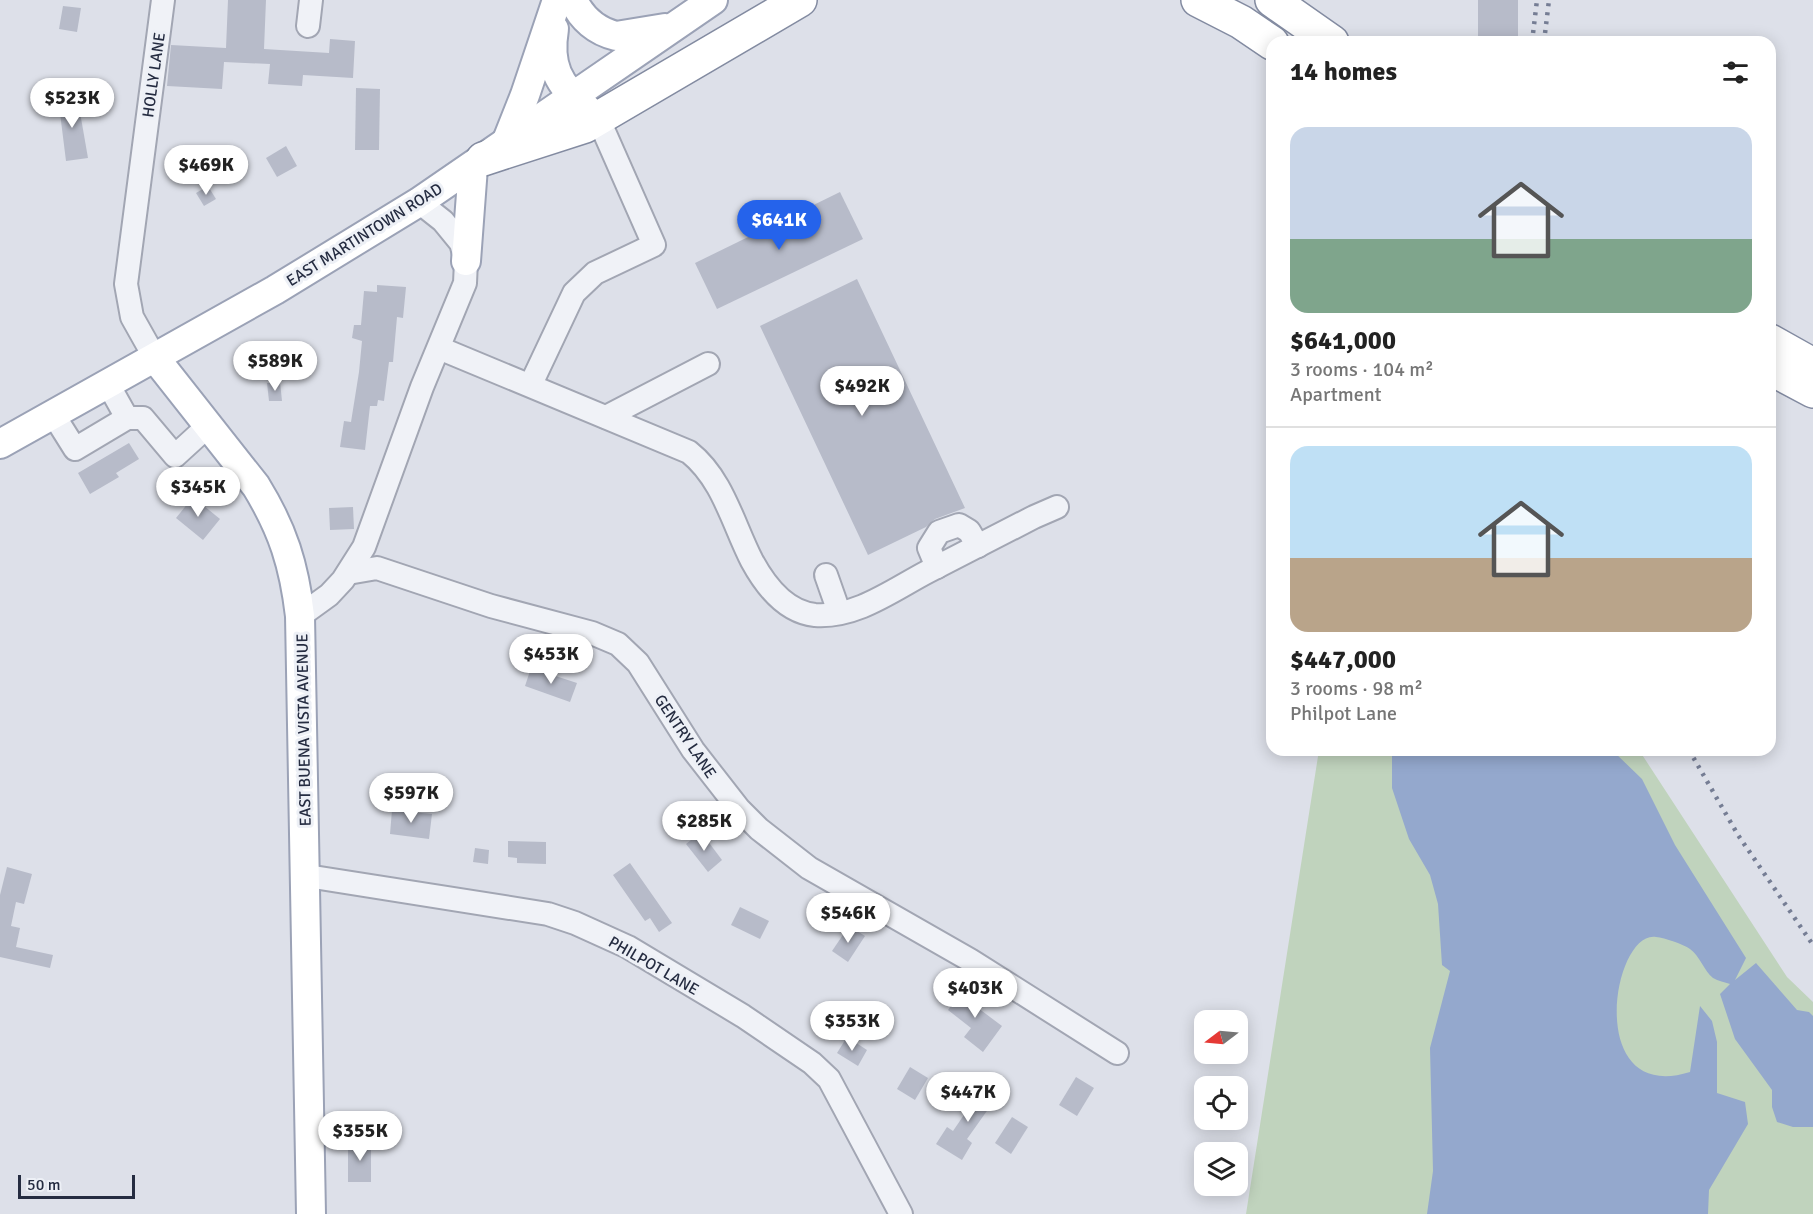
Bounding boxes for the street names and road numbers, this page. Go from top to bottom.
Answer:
street label: HOLLY LANE [138,31,170,119]
street label: EAST MARTINTOWN ROAD [283,179,446,291]
street label: EAST BUENA VISTA AVENUE [292,633,316,826]
street label: GENTRY LANE [650,691,721,782]
street label: PHILPOT LANE [605,932,702,1000]

